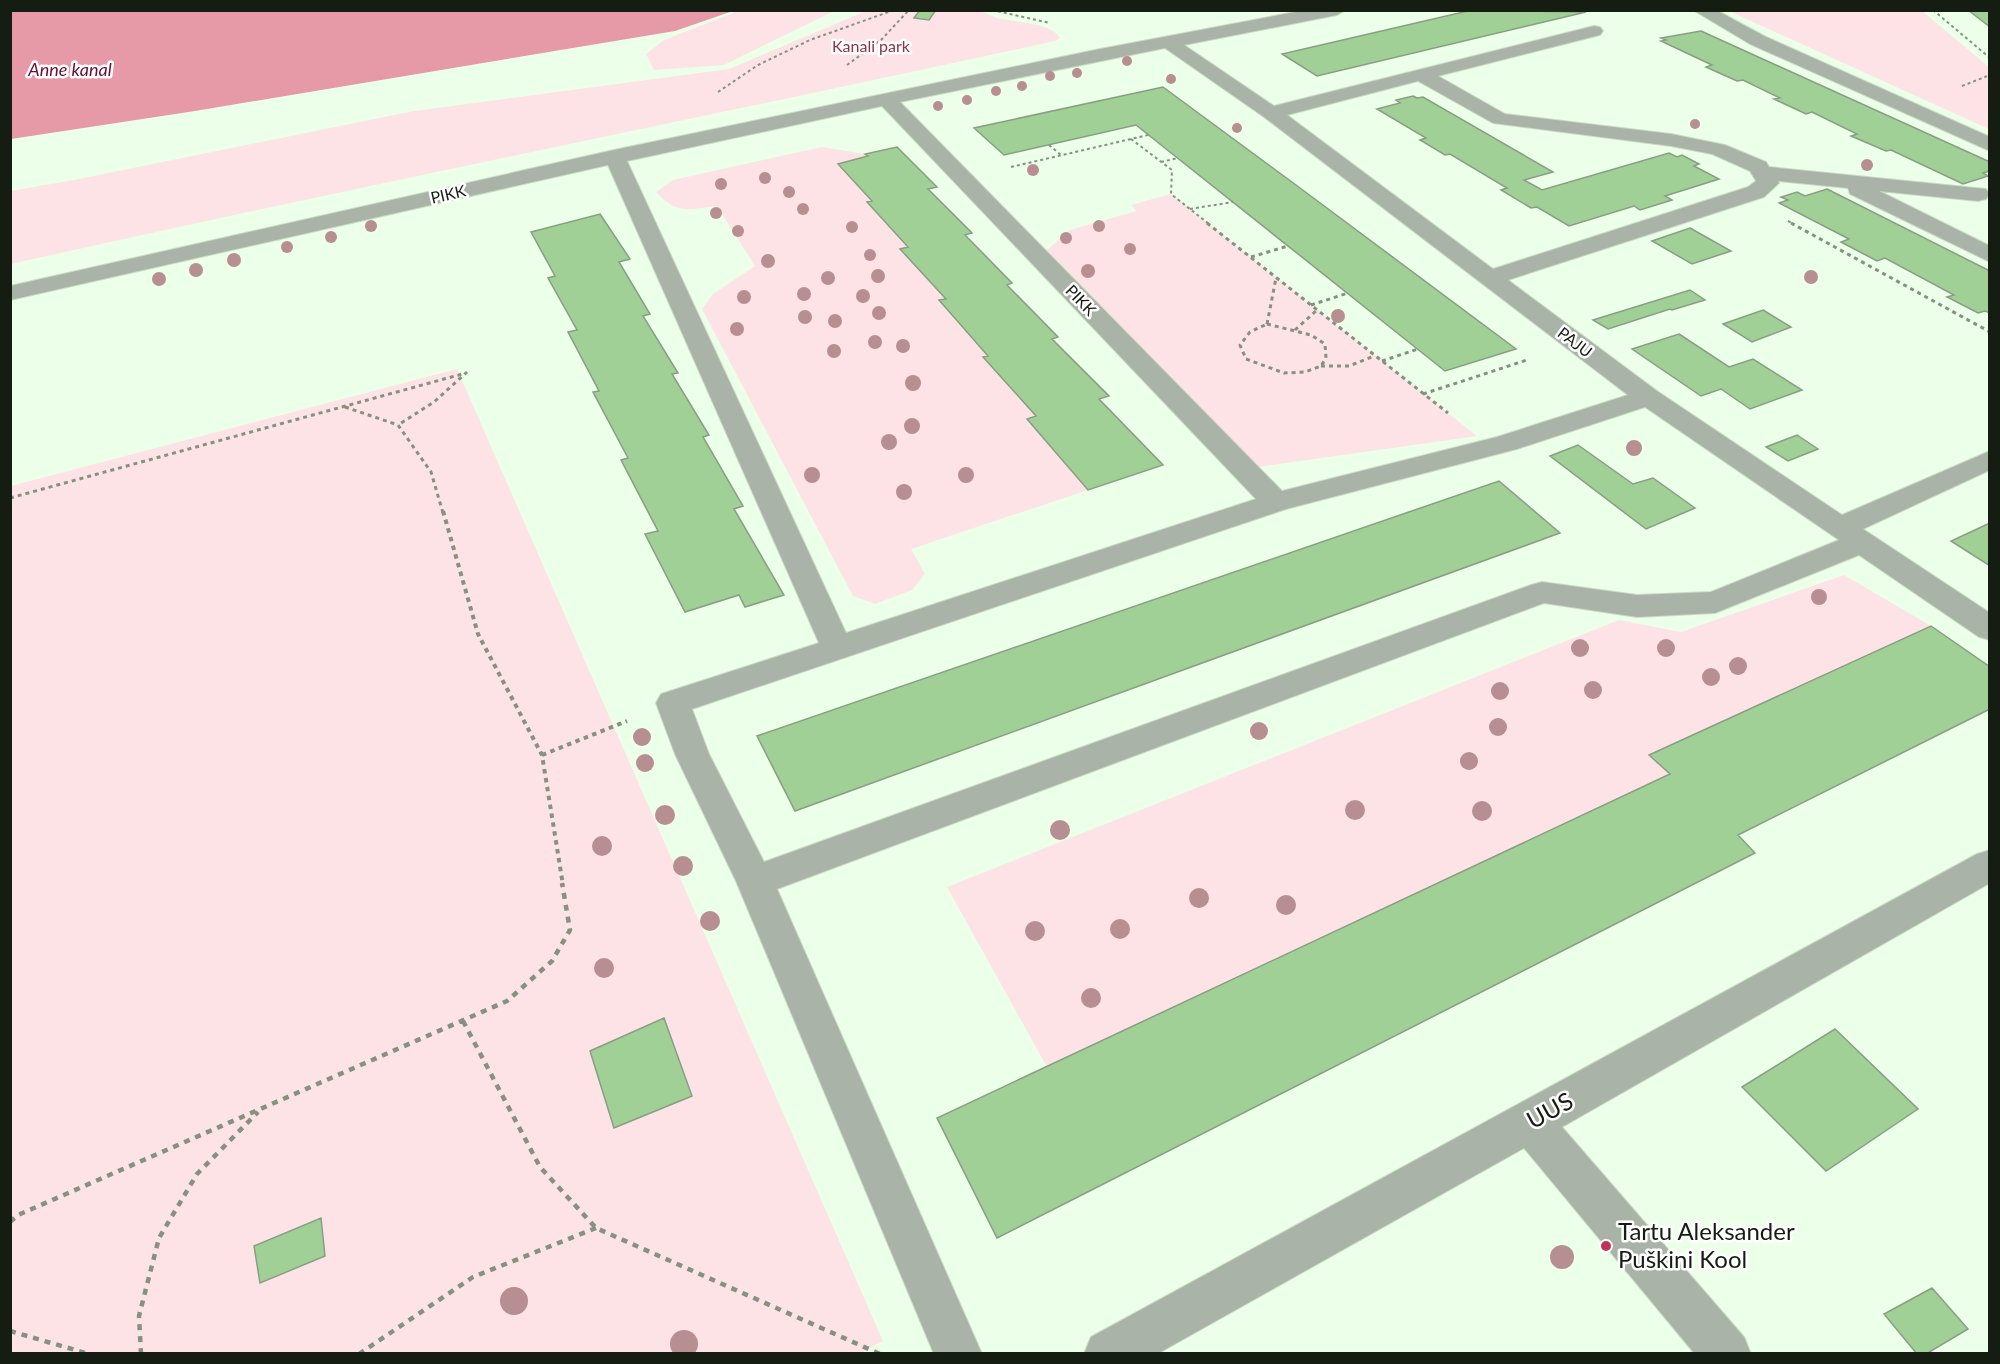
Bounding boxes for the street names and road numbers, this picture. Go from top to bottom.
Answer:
street label: PIKK [429,180,468,207]
street label: PIKK [1062,280,1101,319]
street label: PAJU [1554,323,1596,361]
street label: UUS [1521,1085,1577,1134]

